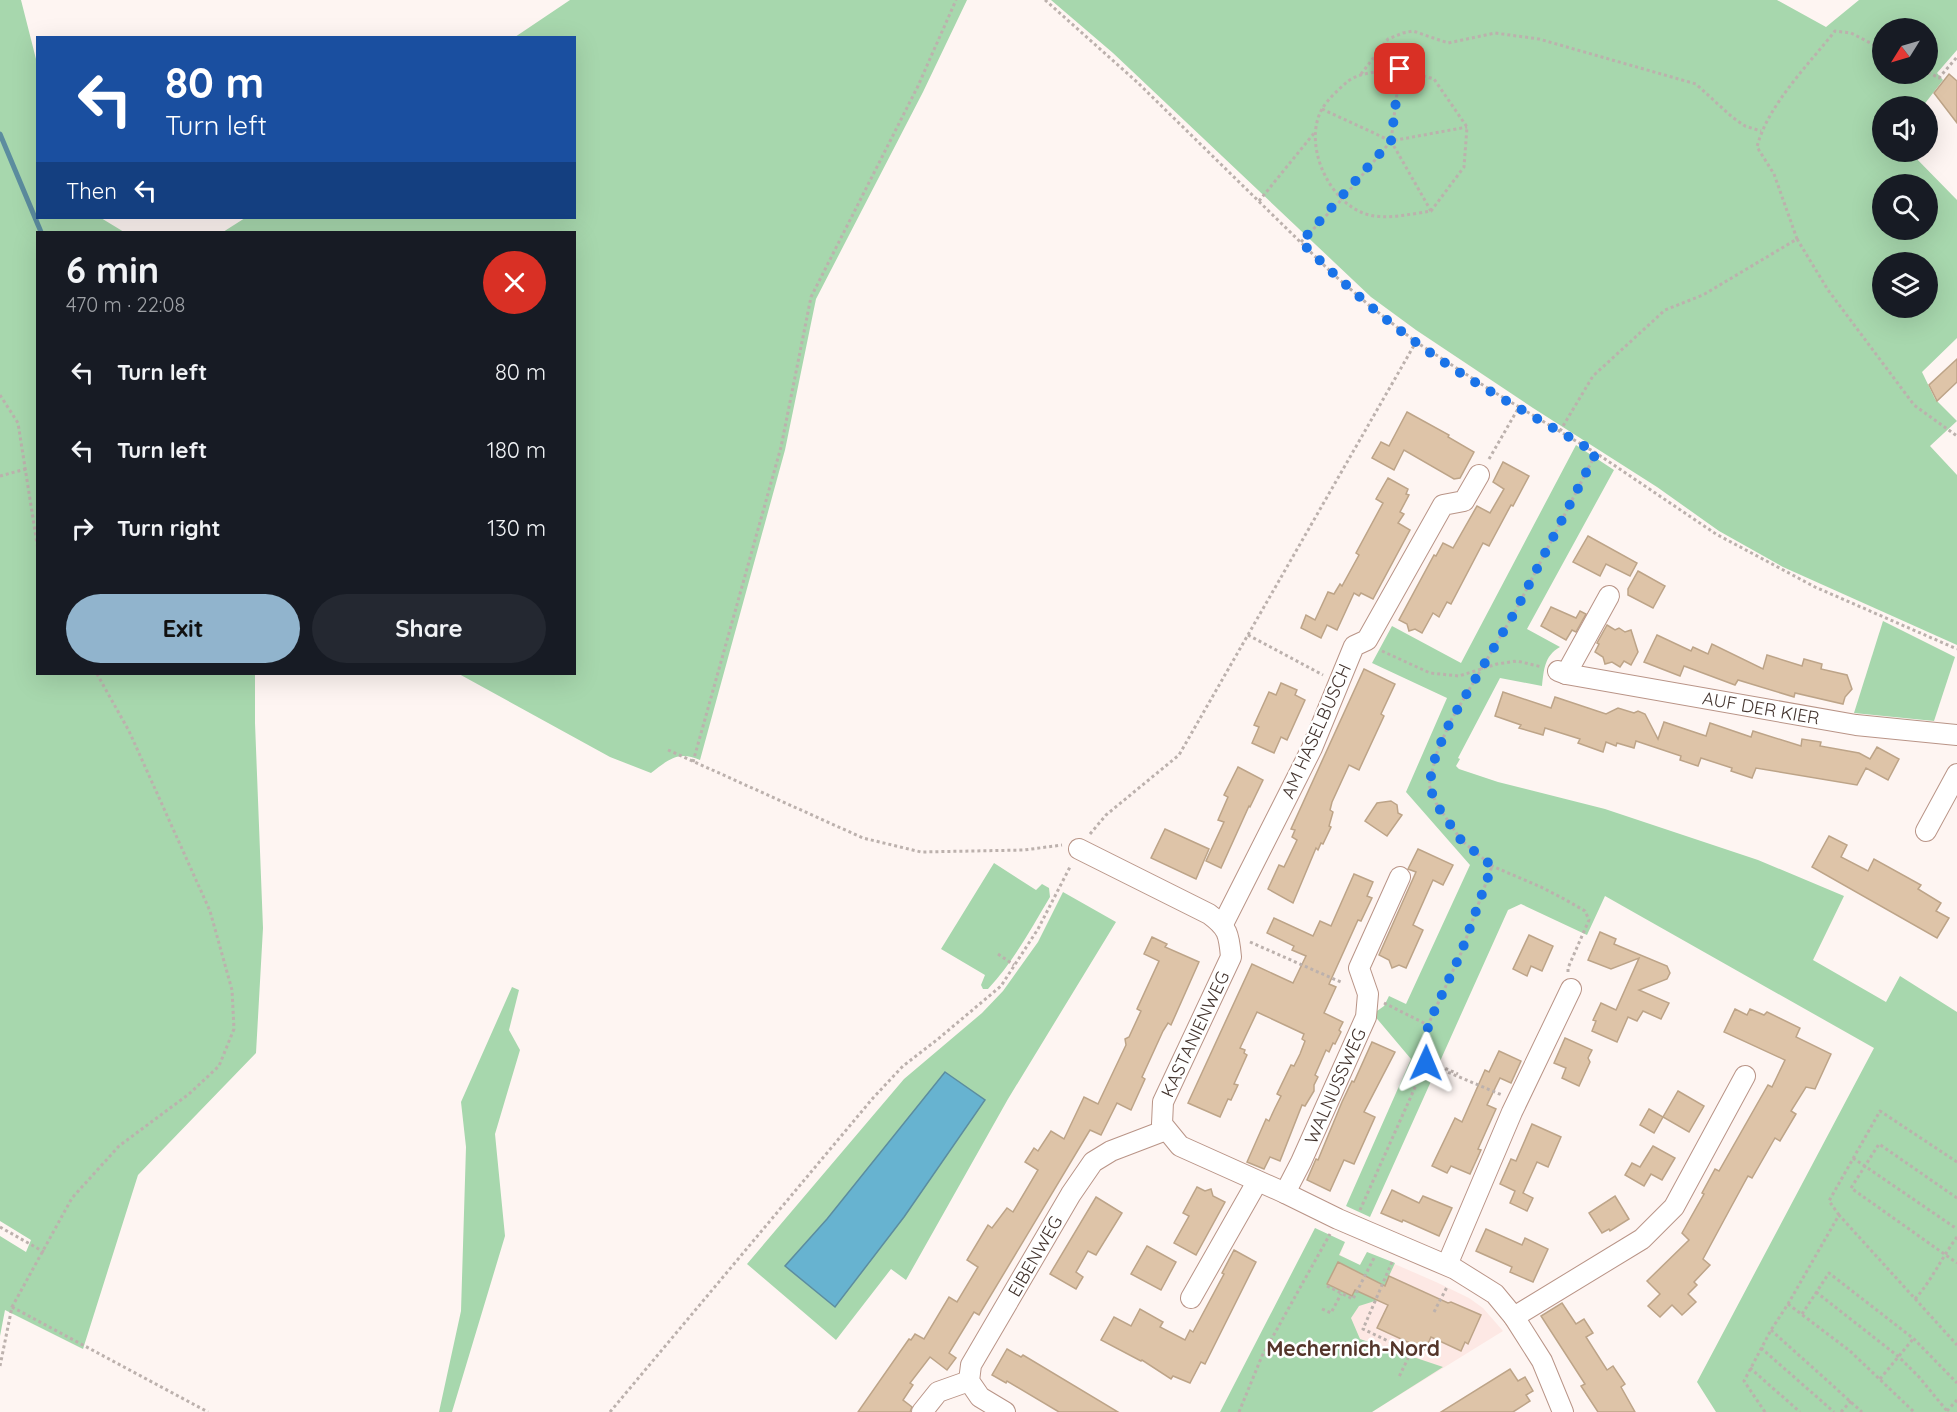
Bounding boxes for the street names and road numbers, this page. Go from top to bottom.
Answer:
street label: AM HASELBUSCH [1276,660,1356,802]
street label: AUF DER KIER [1701,686,1821,730]
street label: KASTANIENWEG [1156,967,1234,1101]
street label: WALNUSSWEG [1299,1025,1371,1147]
street label: EIBENWEG [1003,1211,1067,1301]

